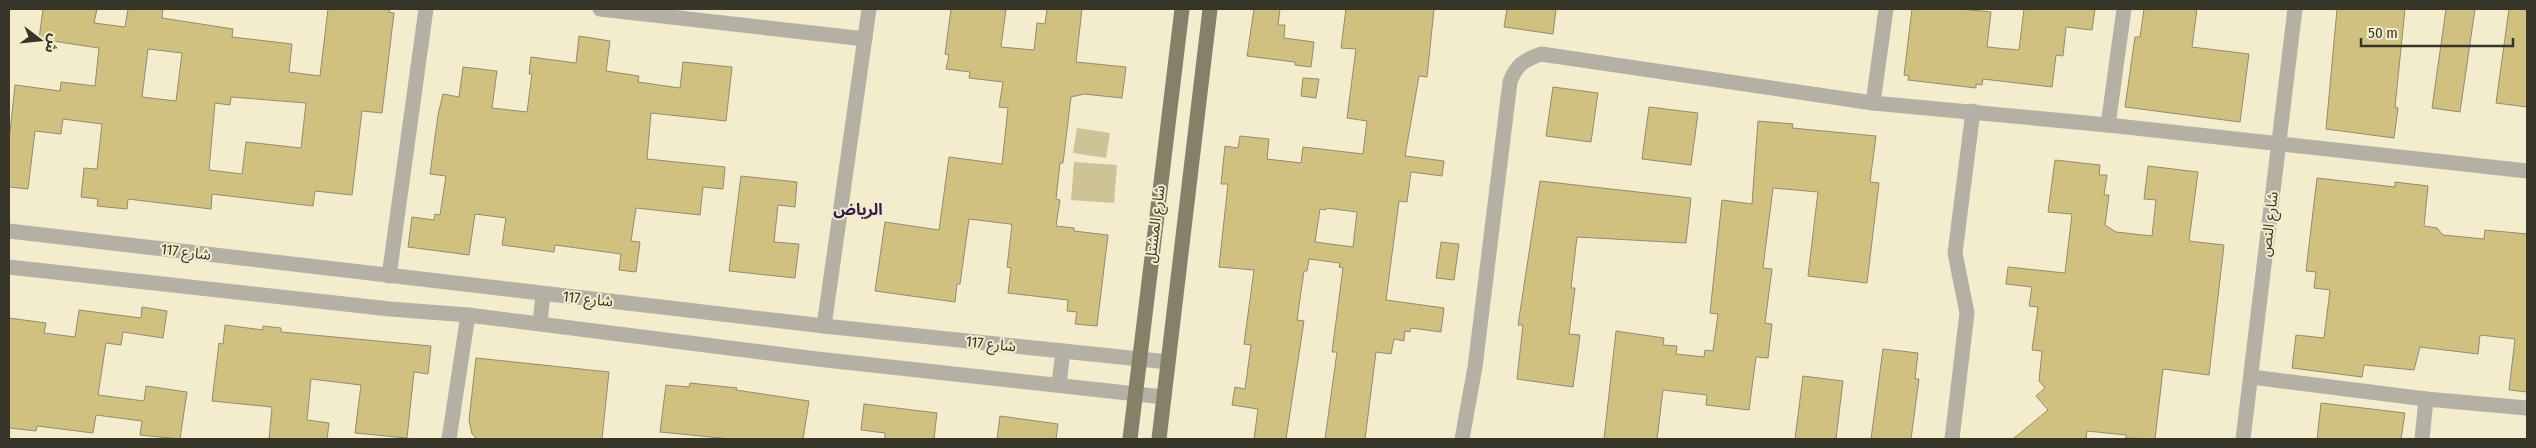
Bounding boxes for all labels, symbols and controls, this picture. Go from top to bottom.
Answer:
north arrow [15,15,65,65]
scale bar [2361,15,2514,47]
text: 50 m [2368,24,2398,42]
text: ش [41,32,63,55]
street label: شارع المشتل [1141,184,1172,264]
street label: شارع النص [2256,190,2285,258]
district label: الرياض [833,200,883,219]
street label: شارع 117 [160,240,212,267]
street label: شارع 117 [562,287,614,314]
street label: شارع 117 [965,332,1017,359]

